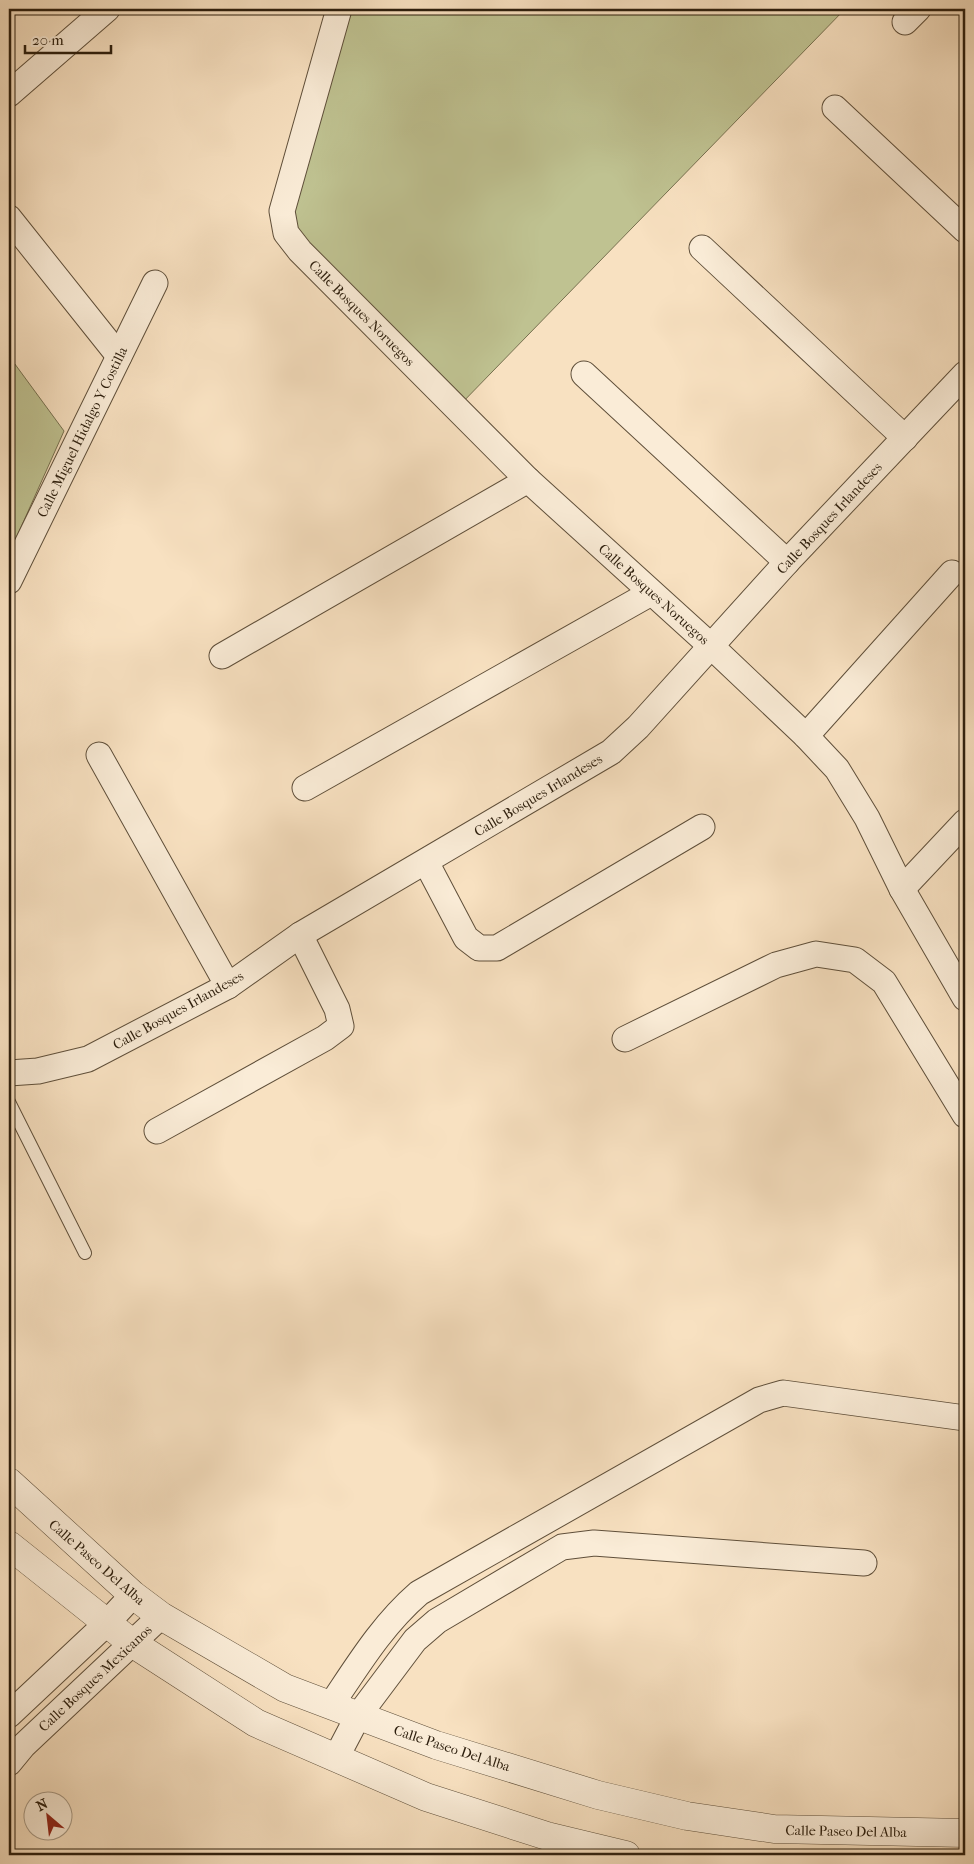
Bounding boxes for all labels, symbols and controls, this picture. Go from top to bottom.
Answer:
scale bar [25,22,111,54]
text: 20 m [32,31,64,49]
street label: Calle Bosques Noruegos [305,257,418,370]
street label: Calle Miguel Hidalgo Y Costilla [34,344,131,520]
street label: Calle Bosques Irlandeses [773,459,886,578]
street label: Calle Bosques Noruegos [595,540,712,649]
street label: Calle Bosques Irlandeses [471,750,605,840]
street label: Calle Bosques Irlandeses [110,967,246,1053]
street label: Calle Paseo Del Alba [45,1516,149,1609]
street label: Calle Bosques Mexicanos [35,1621,156,1735]
street label: Calle Paseo Del Alba [391,1722,513,1776]
north arrow [22,1792,72,1842]
text: N [33,1795,51,1815]
street label: Calle Paseo Del Alba [785,1822,907,1841]

